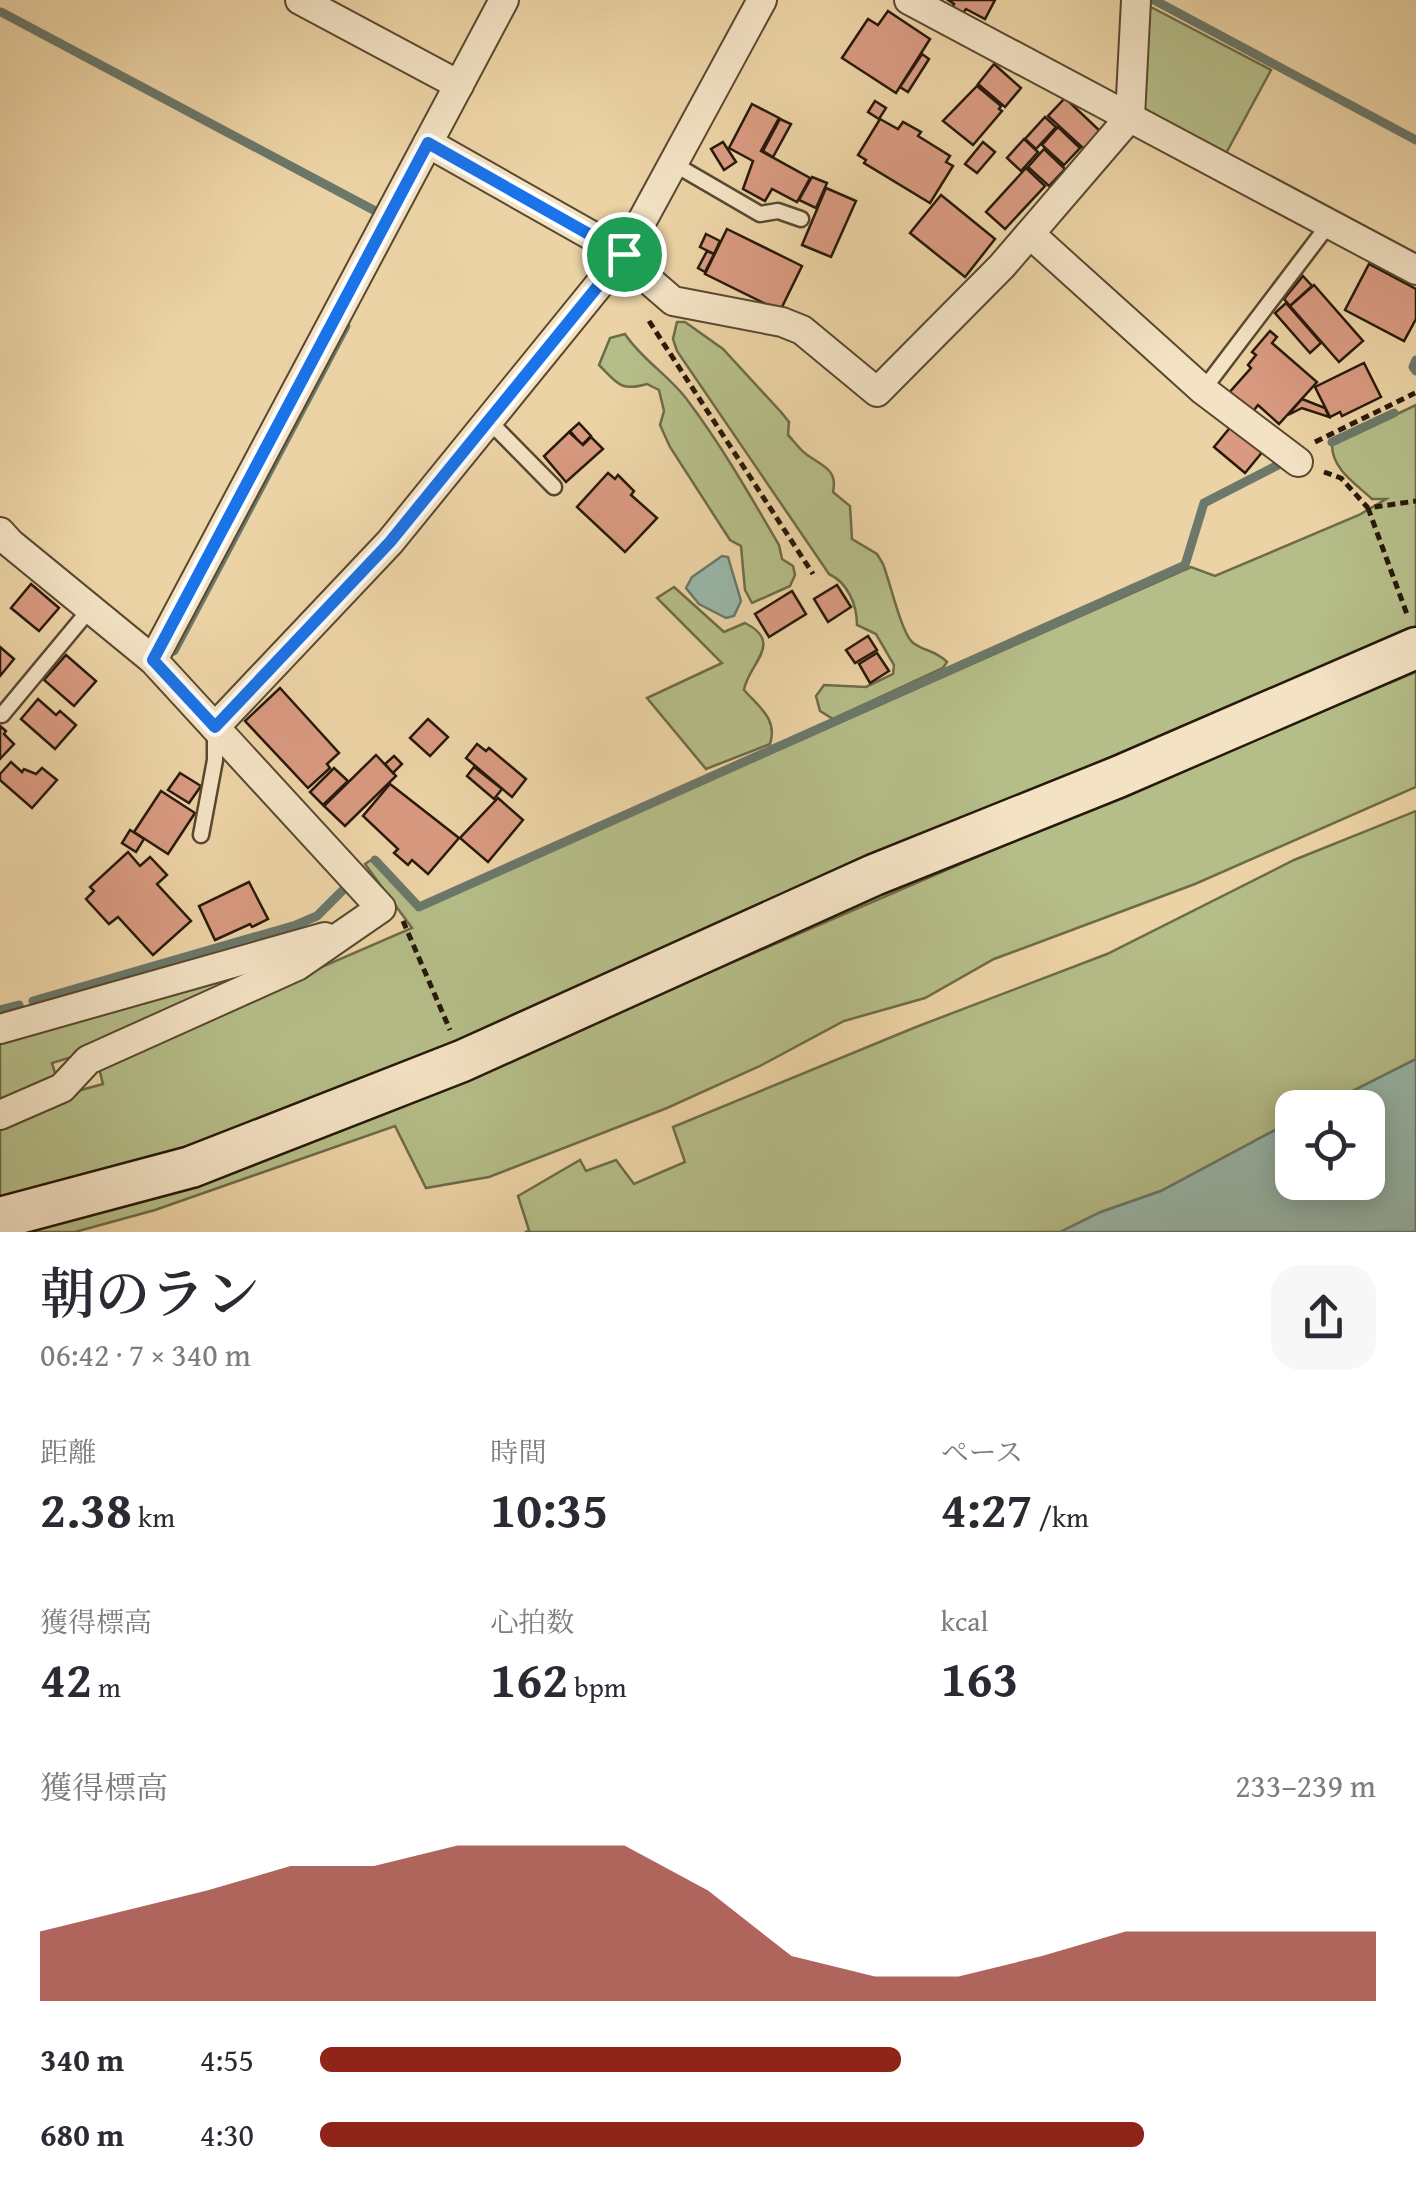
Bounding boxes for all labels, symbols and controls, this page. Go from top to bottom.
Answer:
pin [582,212,667,297]
icon: arrive [597,227,652,282]
map controls [1275,1090,1385,1200]
button: locate [1275,1090,1385,1200]
text: 朝のラン [40,1253,260,1333]
button: share [1271,1265,1376,1370]
text: 06:42 · 7 × 340 m [40,1331,251,1378]
text: 距離 [40,1431,96,1472]
text: 時間 [490,1431,546,1472]
text: ペース [941,1431,1023,1472]
text: 2.38 [40,1472,132,1545]
text: 10:35 [490,1472,608,1545]
text: 4:27 [941,1472,1033,1545]
text: km [132,1496,175,1537]
text: /km [1033,1496,1089,1537]
text: kcal [941,1600,988,1641]
text: 獲得標高 [40,1601,152,1642]
text: 心拍数 [490,1601,574,1642]
text: 163 [941,1641,1018,1714]
text: 42 [40,1642,92,1715]
text: 162 [490,1642,568,1715]
text: m [92,1666,121,1707]
text: bpm [568,1666,627,1707]
text: 233–239 m [1235,1762,1376,1809]
text: 獲得標高 [40,1764,168,1811]
text: 340 m [40,2036,124,2083]
text: 4:55 [200,2036,254,2083]
text: 680 m [40,2111,124,2158]
text: 4:30 [200,2111,254,2158]

